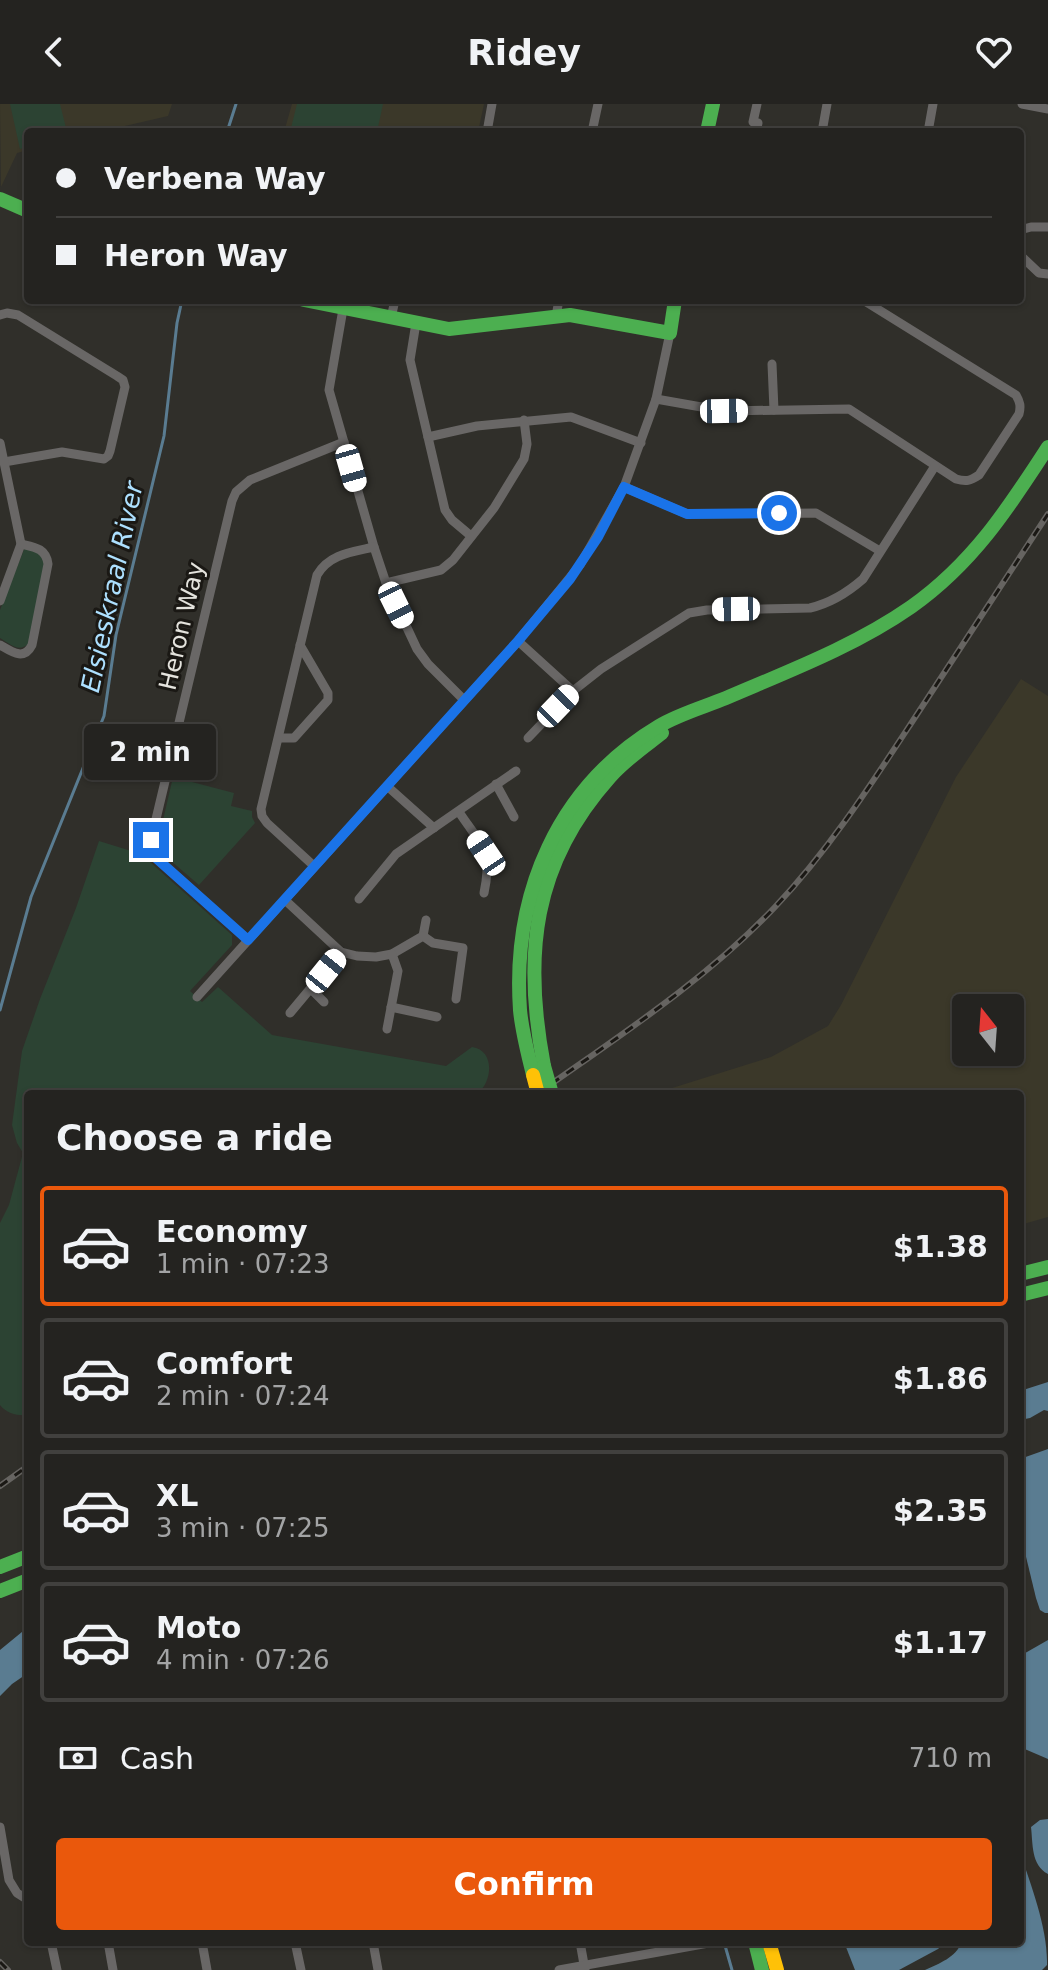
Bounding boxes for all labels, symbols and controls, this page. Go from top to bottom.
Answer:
icon: back [32,30,76,74]
icon: heart [972,30,1016,74]
text: Ridey [467,32,581,73]
text: Verbena Way [104,161,325,196]
text: Heron Way [104,238,288,273]
car [700,399,748,423]
car [333,442,369,494]
water label: Elsieskraal River [75,477,149,695]
route start [761,495,797,531]
street label: Heron Way [154,559,210,693]
car [375,578,417,632]
car [712,597,760,621]
car [533,680,583,732]
callout: 2 min [85,724,217,780]
text: 2 min [109,737,191,767]
route end [133,822,169,858]
car [463,826,509,880]
car [302,945,350,997]
north arrow [952,994,1024,1066]
map controls [952,994,1024,1066]
text: Choose a ride [56,1117,333,1158]
icon: car [60,1210,132,1282]
text: Economy [156,1214,308,1249]
text: $1.38 [893,1229,988,1264]
text: 1 min · 07:23 [156,1249,330,1279]
icon: car [60,1342,132,1414]
text: Comfort [156,1346,293,1381]
text: $1.86 [893,1361,988,1396]
text: 2 min · 07:24 [156,1381,330,1411]
icon: car [60,1474,132,1546]
text: XL [156,1478,198,1513]
text: $2.35 [893,1493,988,1528]
text: 3 min · 07:25 [156,1513,330,1543]
icon: car [60,1606,132,1678]
text: Moto [156,1610,241,1645]
text: $1.17 [893,1625,988,1660]
text: 4 min · 07:26 [156,1645,330,1675]
icon: cash [56,1736,100,1780]
text: Cash [120,1741,194,1776]
text: 710 m [909,1743,992,1773]
button: Confirm [56,1838,992,1930]

